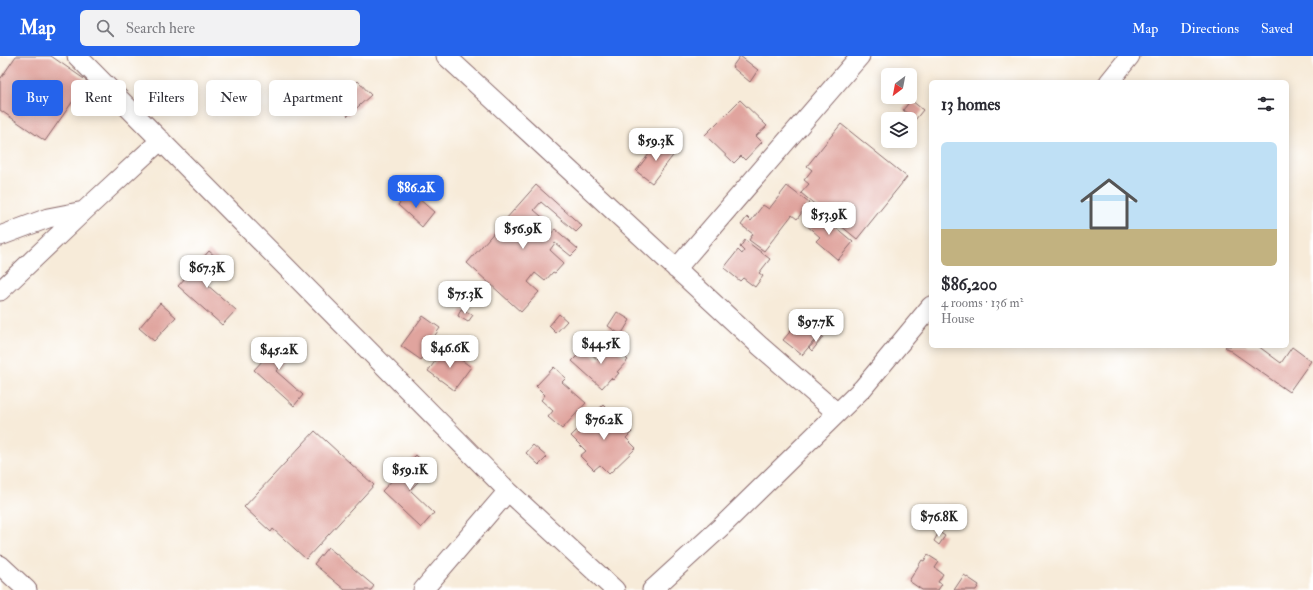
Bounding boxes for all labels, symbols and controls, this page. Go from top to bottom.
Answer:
search box [80,10,360,46]
text: Map [20,16,56,40]
icon: search [94,17,116,39]
text: Search here [126,19,195,38]
text: Map [1132,20,1158,37]
text: Directions [1180,20,1239,37]
text: Saved [1261,20,1293,37]
north arrow [881,68,917,104]
map controls [881,68,917,148]
chip: Buy [12,80,63,116]
chip: Rent [71,80,126,116]
chip: Filters [134,80,198,116]
chip: New [206,80,261,116]
chip: Apartment [269,80,357,116]
icon: filters [1255,93,1277,115]
text: 13 homes [941,94,1000,115]
button: layers [881,112,917,148]
pin: $59.3K [623,128,689,162]
text: $59.3K [638,133,674,149]
icon: home [1073,168,1145,240]
pin: $86.2K [383,175,449,209]
text: $86.2K [397,180,435,196]
pin: $53.9K [796,202,862,236]
text: $53.9K [811,207,847,223]
pin: $56.9K [490,216,556,250]
text: $56.9K [504,221,542,237]
pin: $67.3K [174,255,240,289]
text: $67.3K [189,260,225,276]
text: $86,200 [941,274,997,295]
pin: $75.3K [432,281,498,315]
text: $75.3K [447,286,483,302]
text: 4 rooms · 136 m² [941,295,1023,311]
pin: $97.7K [783,309,849,343]
text: House [941,311,974,327]
text: $97.7K [798,314,834,330]
pin: $44.5K [568,331,634,365]
pin: $46.6K [417,335,483,369]
text: $44.5K [582,336,620,352]
pin: $45.2K [246,337,312,371]
text: $46.6K [430,340,470,356]
text: $45.2K [260,342,298,358]
pin: $76.2K [571,407,637,441]
text: $76.2K [585,412,623,428]
pin: $59.1K [377,457,443,491]
text: $59.1K [392,462,428,478]
pin: $76.8K [906,504,972,538]
text: $76.8K [920,509,958,525]

